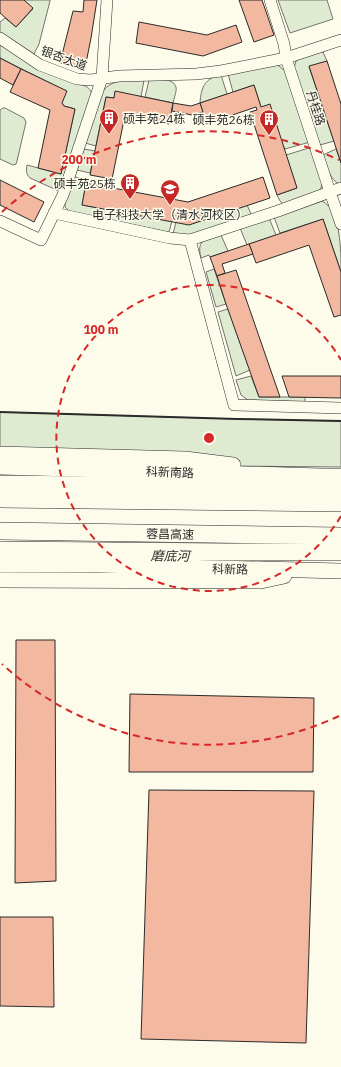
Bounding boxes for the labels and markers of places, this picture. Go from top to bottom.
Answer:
building icon: 硕丰苑24栋 [98,107,120,135]
building icon: 硕丰苑26栋 [258,108,280,136]
place label: 硕丰苑24栋 [123,111,185,126]
place label: 硕丰苑26栋 [193,112,255,127]
building icon: 硕丰苑25栋 [119,172,141,200]
place label: 硕丰苑25栋 [54,176,116,191]
school or university icon: 电子科技大学（清水河校区） [159,178,181,206]
place label: 电子科技大学（清水河校区） [92,207,248,222]
centre of rings [202,431,216,445]

